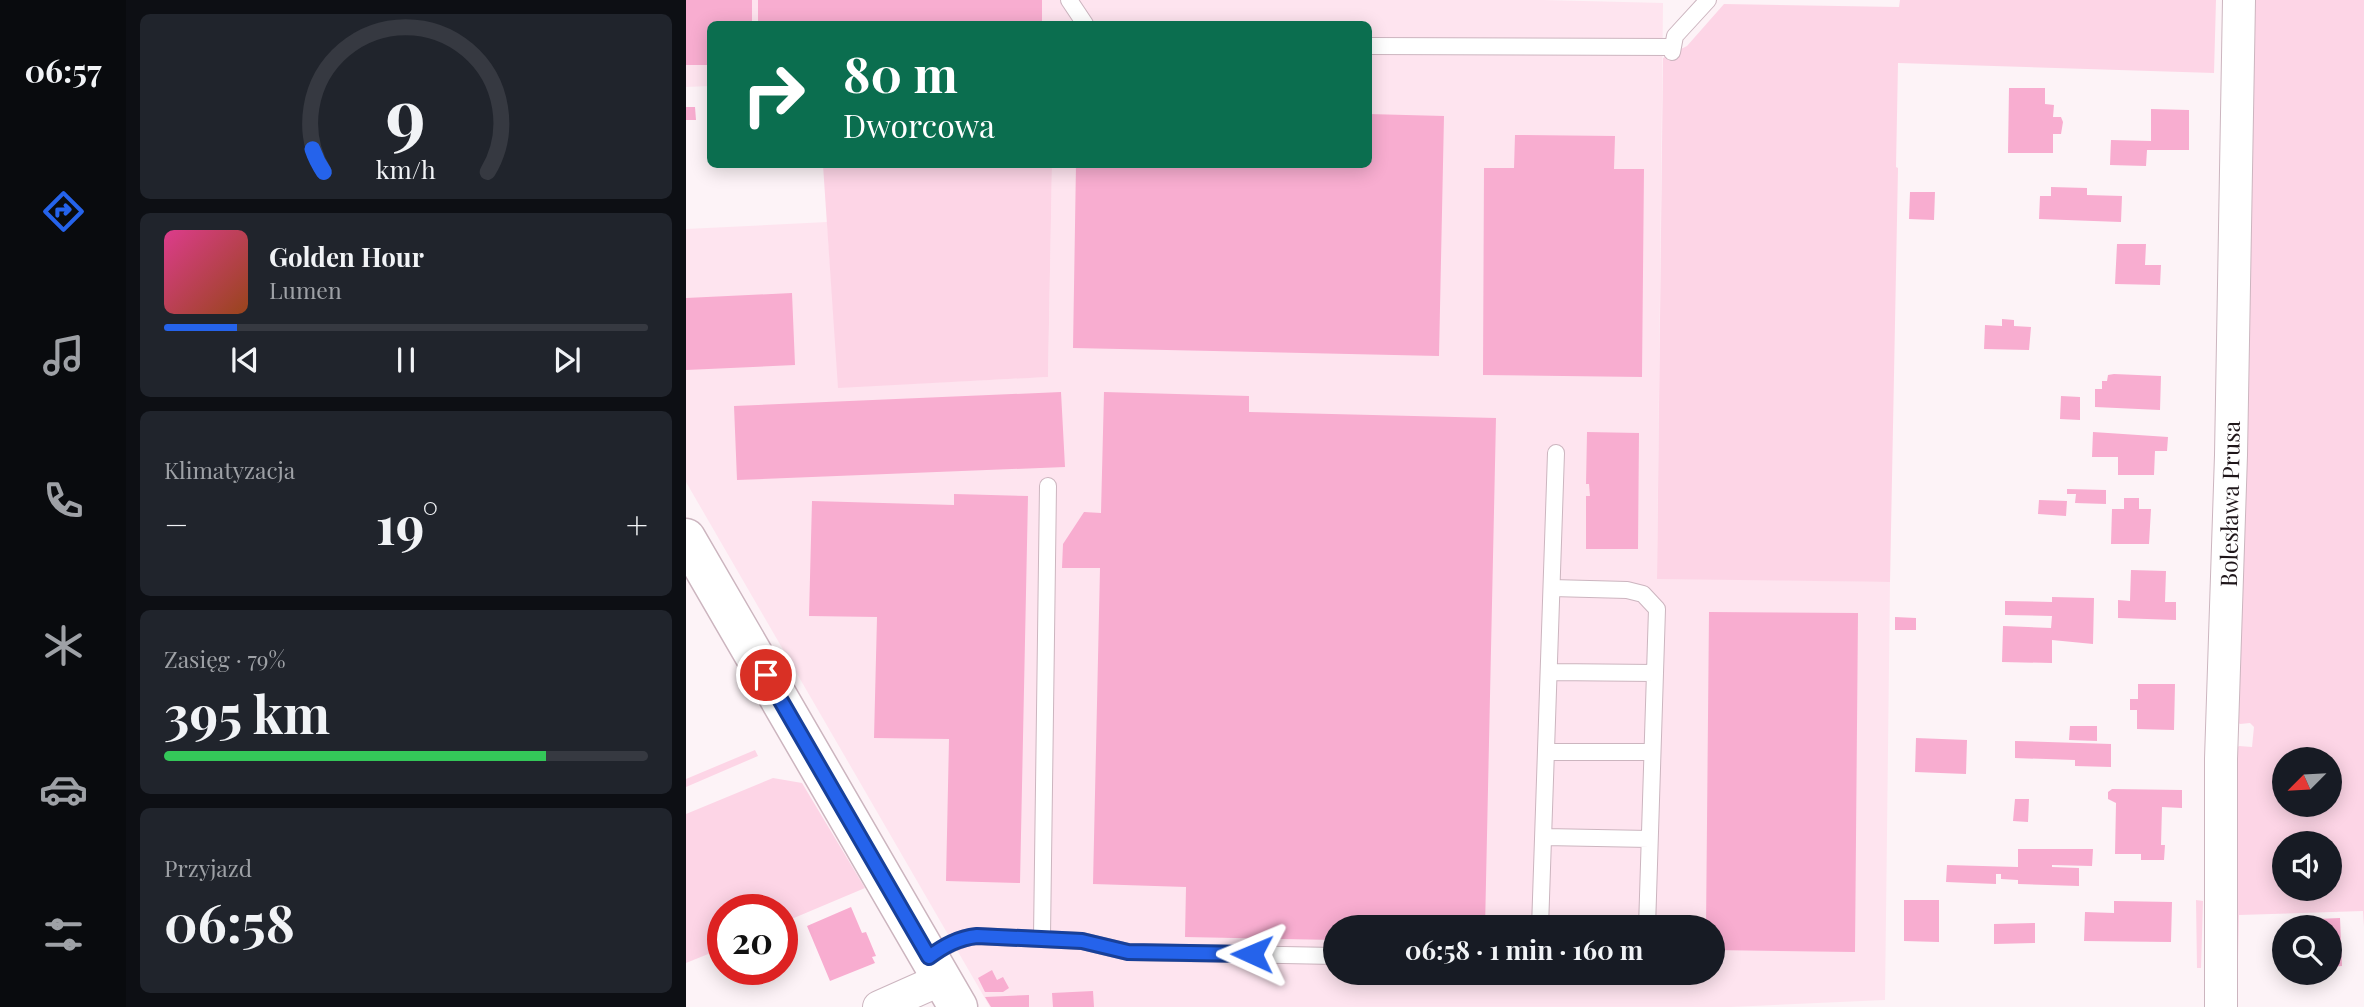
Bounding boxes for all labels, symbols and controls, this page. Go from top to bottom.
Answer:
text: 80 m [843,40,958,105]
text: 06:57 [24,48,102,91]
icon: right [728,49,819,140]
text: 9 [386,64,426,161]
text: Dworcowa [843,103,995,146]
text: km/h [376,152,436,185]
icon: directions [39,187,88,236]
text: Golden Hour [269,239,424,274]
text: Lumen [269,274,342,305]
icon: music [39,331,88,380]
icon: previous [226,341,264,379]
icon: pause [387,341,425,379]
icon: next [548,341,586,379]
street label: Bolesława Prusa [2212,420,2246,587]
text: Klimatyzacja [164,454,295,485]
icon: phone [39,476,88,525]
text: 19° [376,489,439,558]
text: − [164,498,189,549]
text: + [626,498,648,549]
icon: climate [39,621,88,670]
text: Zasięg · 79% [164,643,286,674]
pin [736,645,796,705]
icon: arrive [747,656,785,694]
text: 395 km [164,678,330,747]
north arrow [2272,747,2342,817]
map controls [2272,747,2342,985]
icon: car [39,765,88,814]
button: sound [2272,831,2342,901]
text: Przyjazd [164,852,252,883]
text: 06:58 [164,887,295,956]
speed limit sign: 20 [707,894,798,985]
icon: filters [39,910,88,959]
button: search [2272,915,2342,985]
position arrow [1215,917,1289,991]
text: 06:58 · 1 min · 160 m [1405,932,1643,967]

